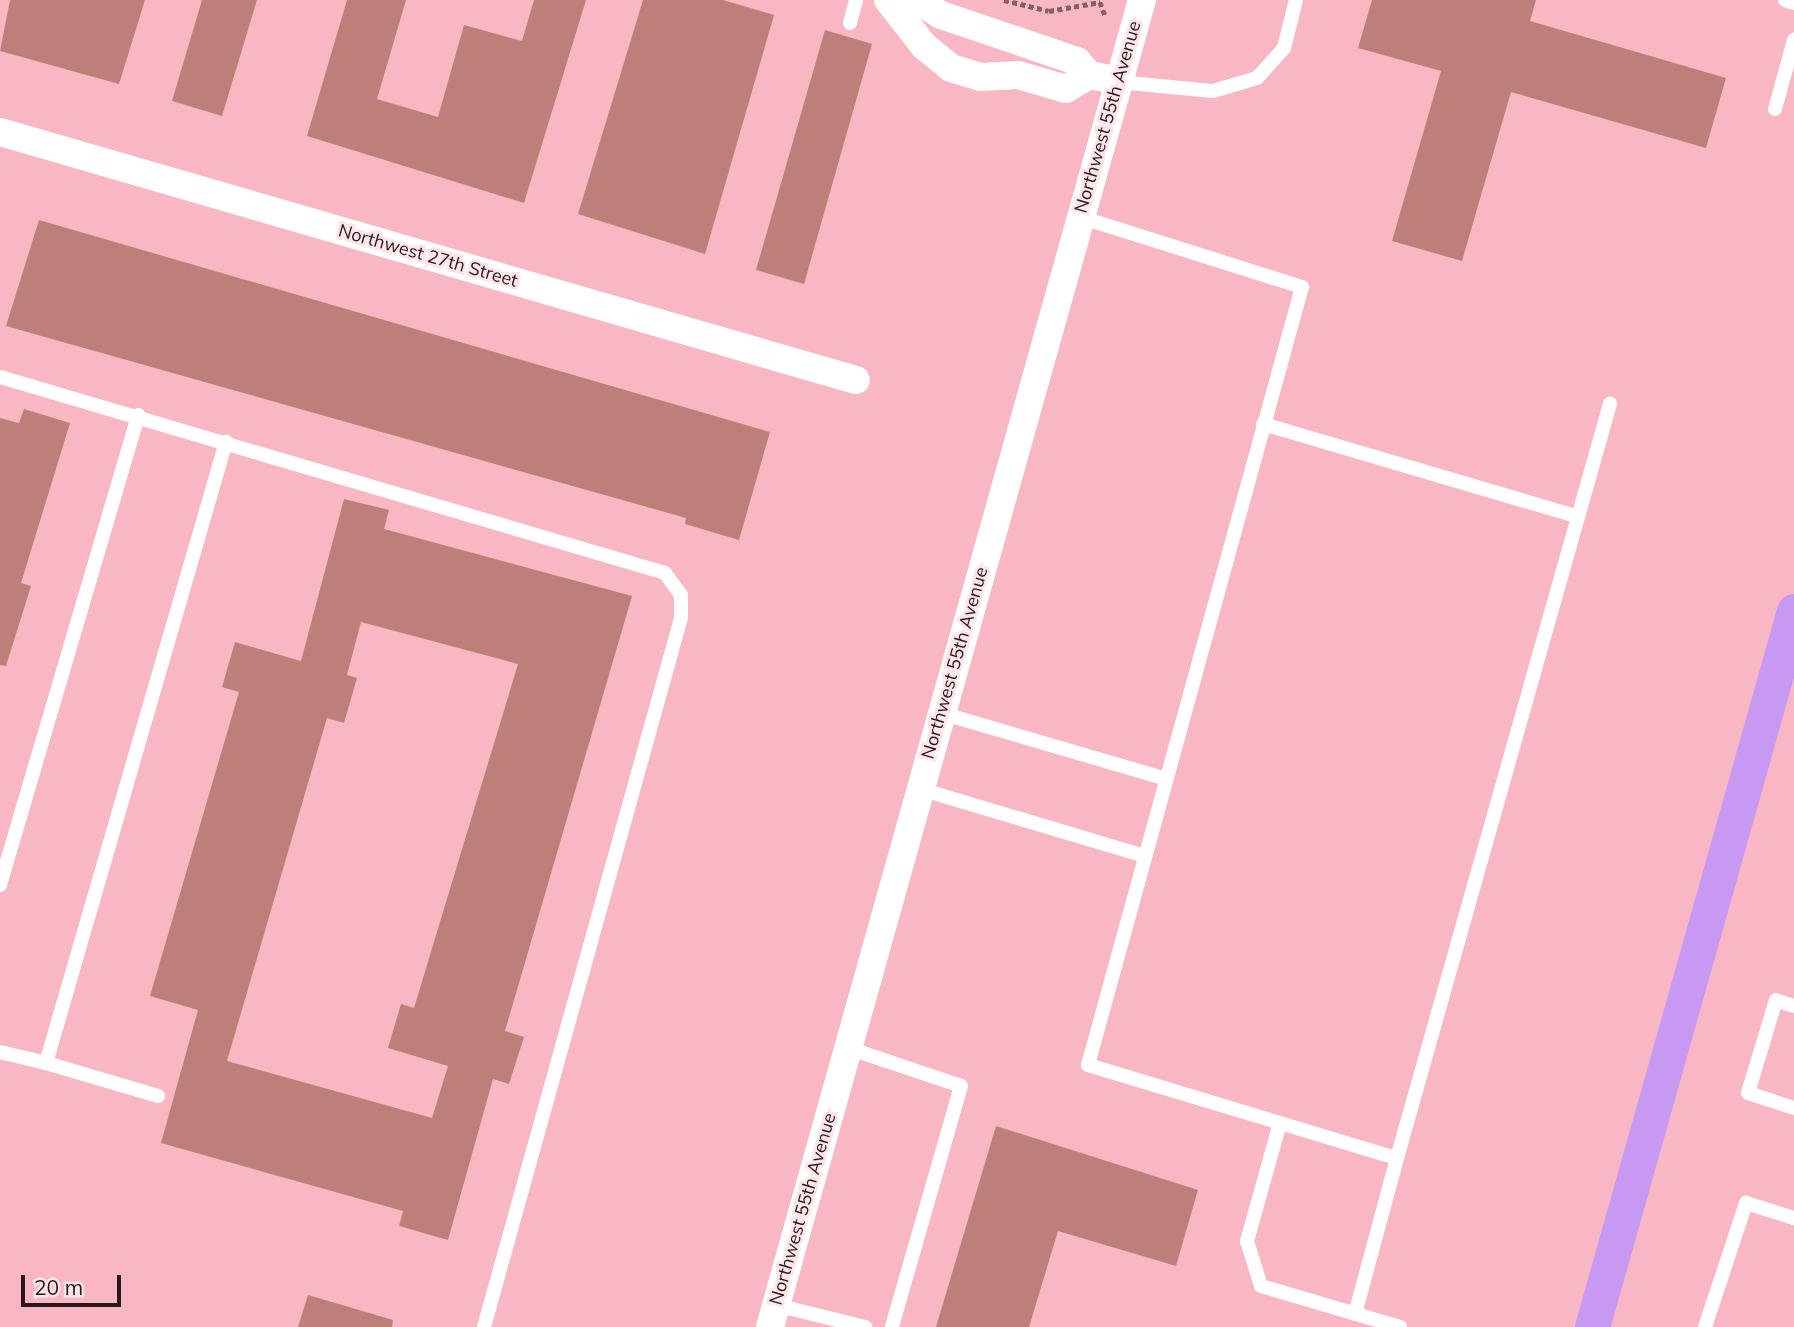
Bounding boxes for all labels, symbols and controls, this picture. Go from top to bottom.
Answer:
street label: Northwest 55th Avenue [1070,19,1146,215]
street label: Northwest 27th Street [336,220,520,292]
street label: Northwest 55th Avenue [917,565,993,761]
street label: Northwest 55th Avenue [765,1111,841,1307]
scale bar [24,1260,124,1304]
text: 20 m [34,1274,83,1300]

